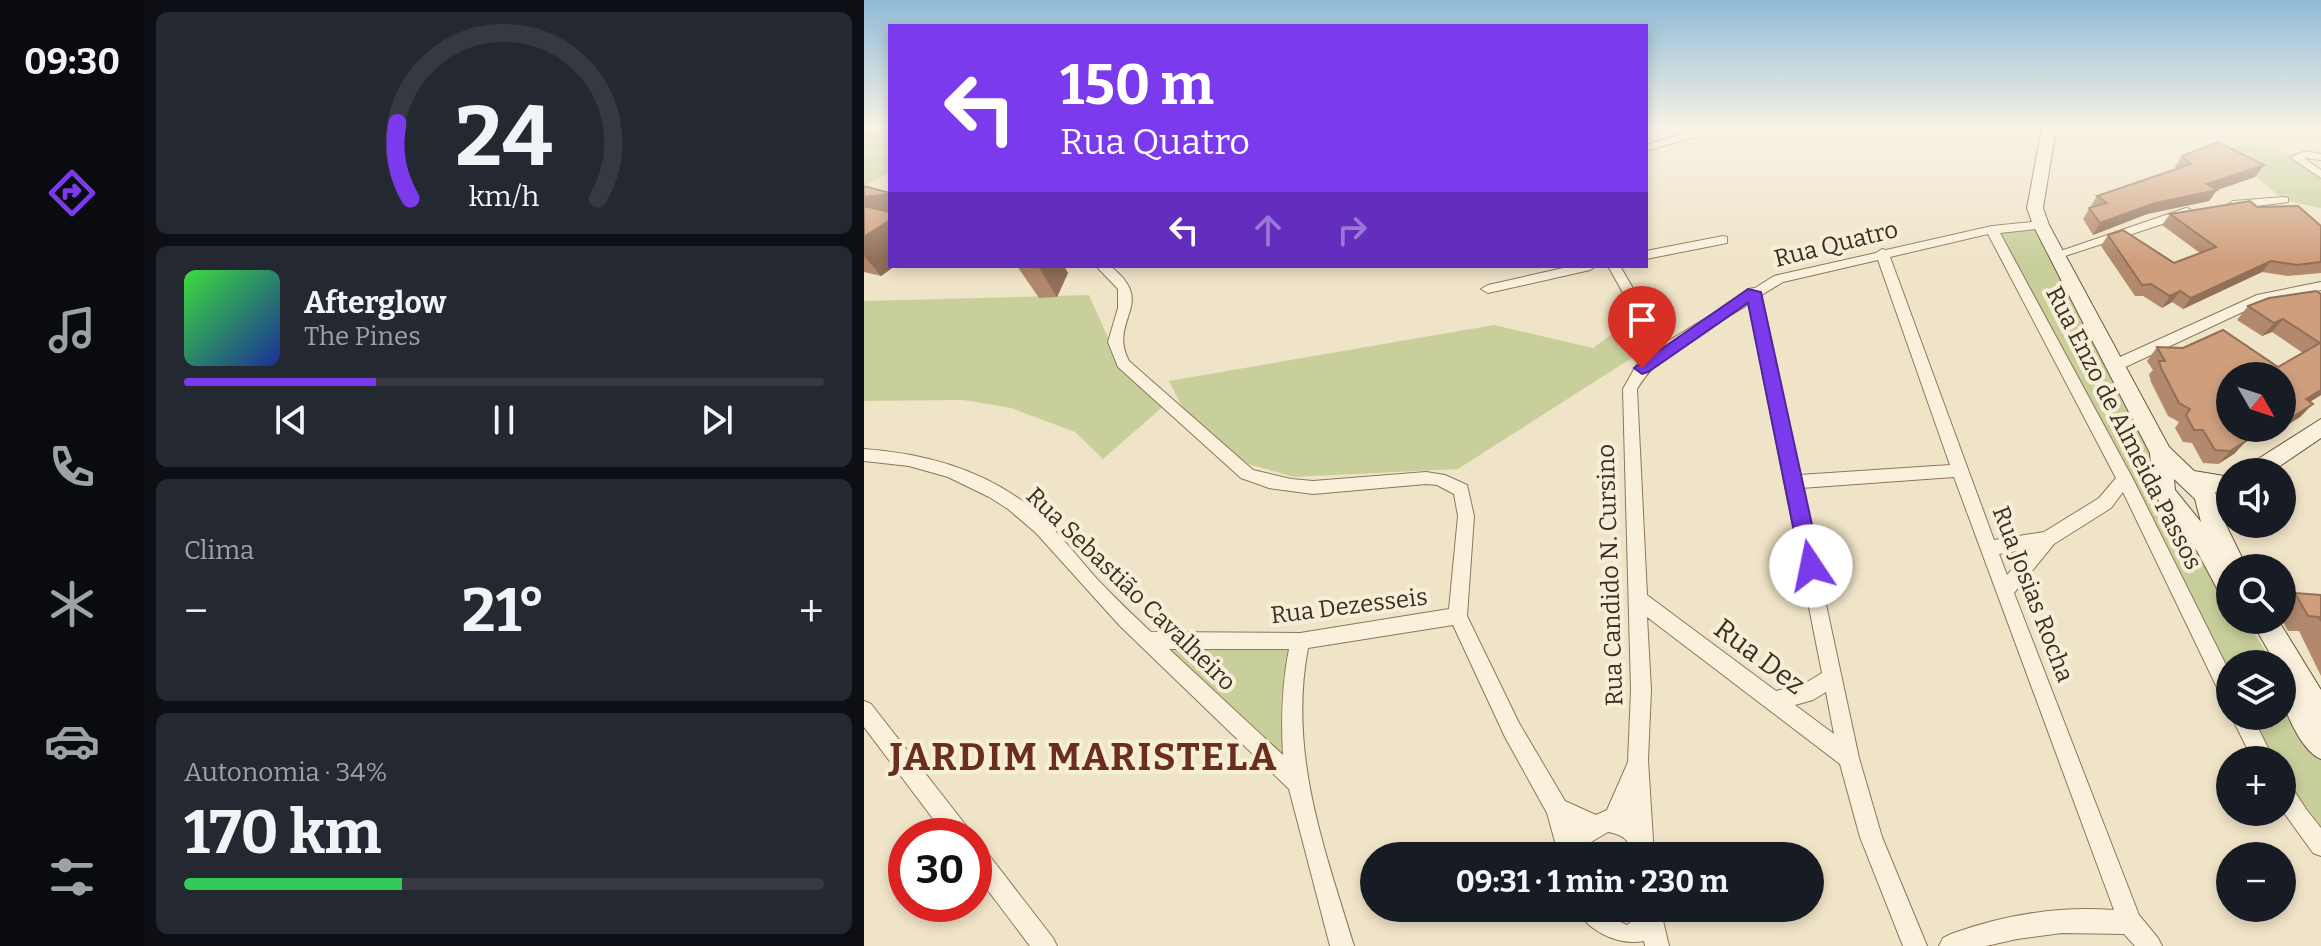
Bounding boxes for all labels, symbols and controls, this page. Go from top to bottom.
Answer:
text: 09:30 [24,40,120,84]
text: 150 m [1060,52,1214,119]
icon: left [928,56,1032,160]
text: 24 [455,86,553,186]
text: Rua Quatro [1060,120,1250,164]
icon: directions [44,165,100,221]
text: km/h [469,179,540,214]
icon: left [1162,208,1206,252]
icon: ahead [1246,208,1290,252]
icon: right [1330,208,1374,252]
street label: Rua Quatro [1771,215,1901,273]
street label: Rua Enzo de Almeida Passos [2040,282,2208,574]
text: Afterglow [304,285,446,321]
pin [1608,286,1676,368]
icon: arrive [1620,298,1664,342]
icon: music [44,302,100,358]
text: The Pines [304,321,421,352]
north arrow [2216,362,2296,442]
map controls [2216,362,2296,922]
icon: previous [269,398,313,442]
icon: pause [482,398,526,442]
icon: next [695,398,739,442]
icon: phone [44,439,100,495]
street label: Rua Candido N. Cursino [1591,444,1629,706]
button: sound [2216,458,2296,538]
street label: Rua Sebastião Cavalheiro [1021,482,1241,696]
street label: Rua Josias Rocha [1987,502,2079,686]
position arrow [1769,524,1853,608]
text: Clima [184,535,254,566]
button: search [2216,554,2296,634]
text: 21° [462,575,545,647]
icon: climate [44,576,100,632]
street label: Rua Dezesseis [1269,582,1429,630]
text: − [184,585,208,638]
text: + [799,585,824,638]
street label: Rua Dez [1708,612,1812,701]
button: layers [2216,650,2296,730]
icon: car [44,713,100,769]
district label: JARDIM MARISTELA [888,734,1278,780]
button: + [2216,746,2296,826]
text: Autonomia · 34% [184,757,388,788]
text: 170 km [184,797,382,869]
speed limit sign: 30 [888,818,992,922]
button: − [2216,842,2296,922]
icon: filters [44,849,100,905]
text: 09:31 · 1 min · 230 m [1456,864,1728,900]

